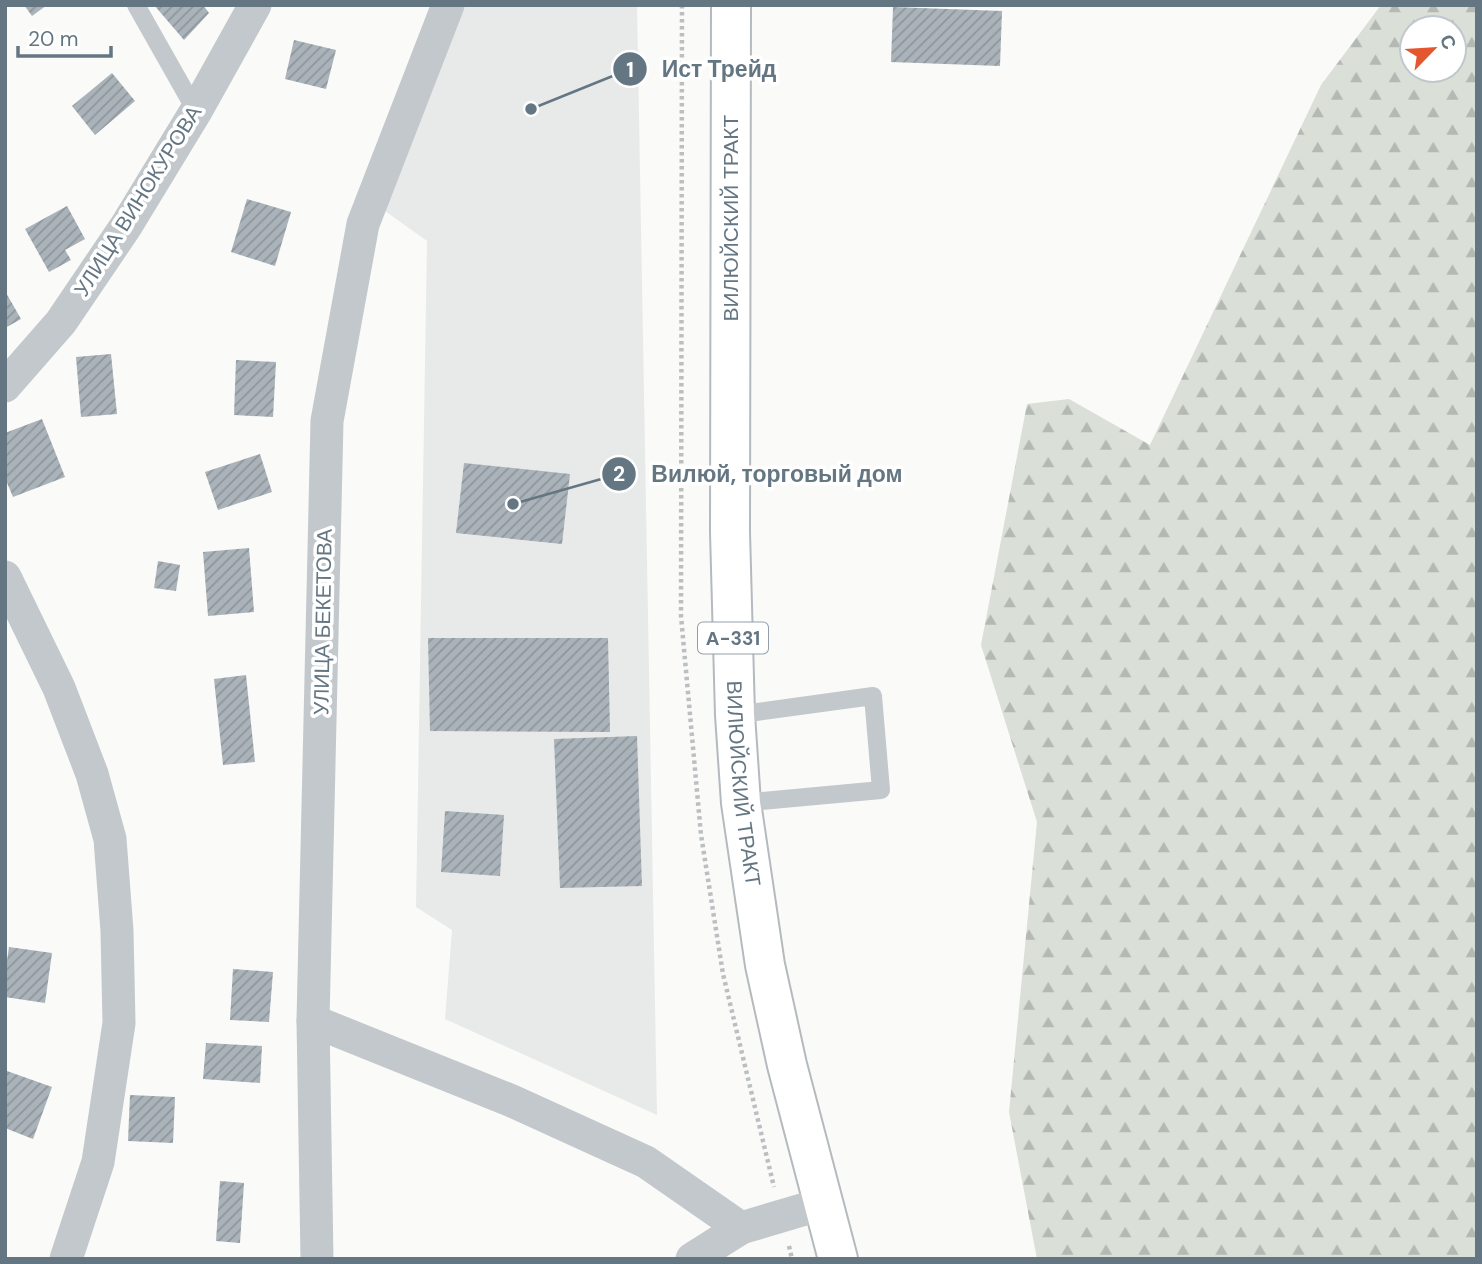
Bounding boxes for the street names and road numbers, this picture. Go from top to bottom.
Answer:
street label: УЛИЦА ВИНОКУРОВА [68,100,208,302]
street label: ВИЛЮЙСКИЙ ТРАКТ [717,114,745,321]
street label: УЛИЦА БЕКЕТОВА [307,529,339,715]
road number: А-331 [698,622,768,653]
street label: ВИЛЮЙСКИЙ ТРАКТ [720,680,767,888]

